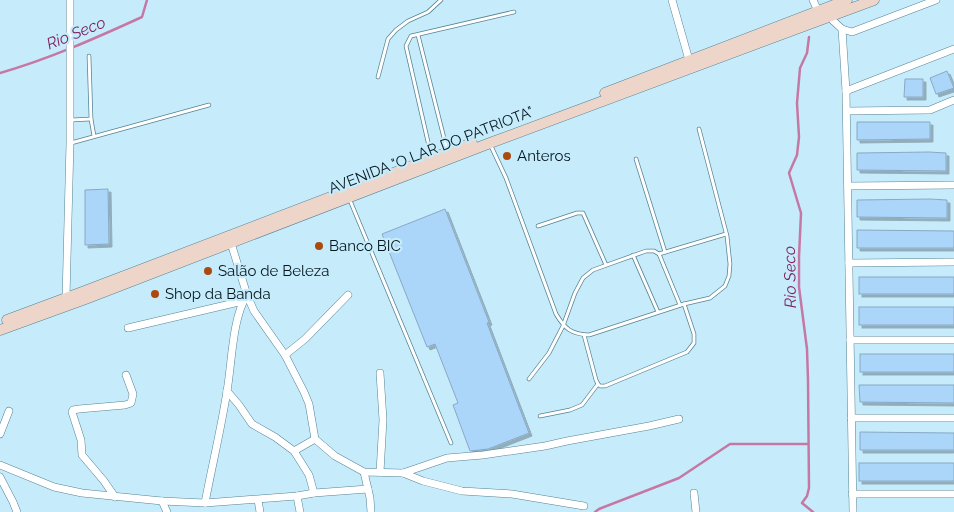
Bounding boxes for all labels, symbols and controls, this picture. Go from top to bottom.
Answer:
water label: Rio Seco [44,13,108,53]
street label: AVENIDA "O LAR DO PATRIOTA" [326,103,536,197]
place label: Anteros [517,147,571,165]
marker: Anteros [501,150,513,162]
place label: Banco BIC [329,237,401,255]
marker: Banco BIC [313,240,325,252]
water label: Rio Seco [780,246,800,308]
place label: Salão de Beleza [218,262,329,280]
marker: Salão de Beleza [202,265,214,277]
place label: Shop da Banda [165,285,271,303]
marker: Shop da Banda [149,288,161,300]

